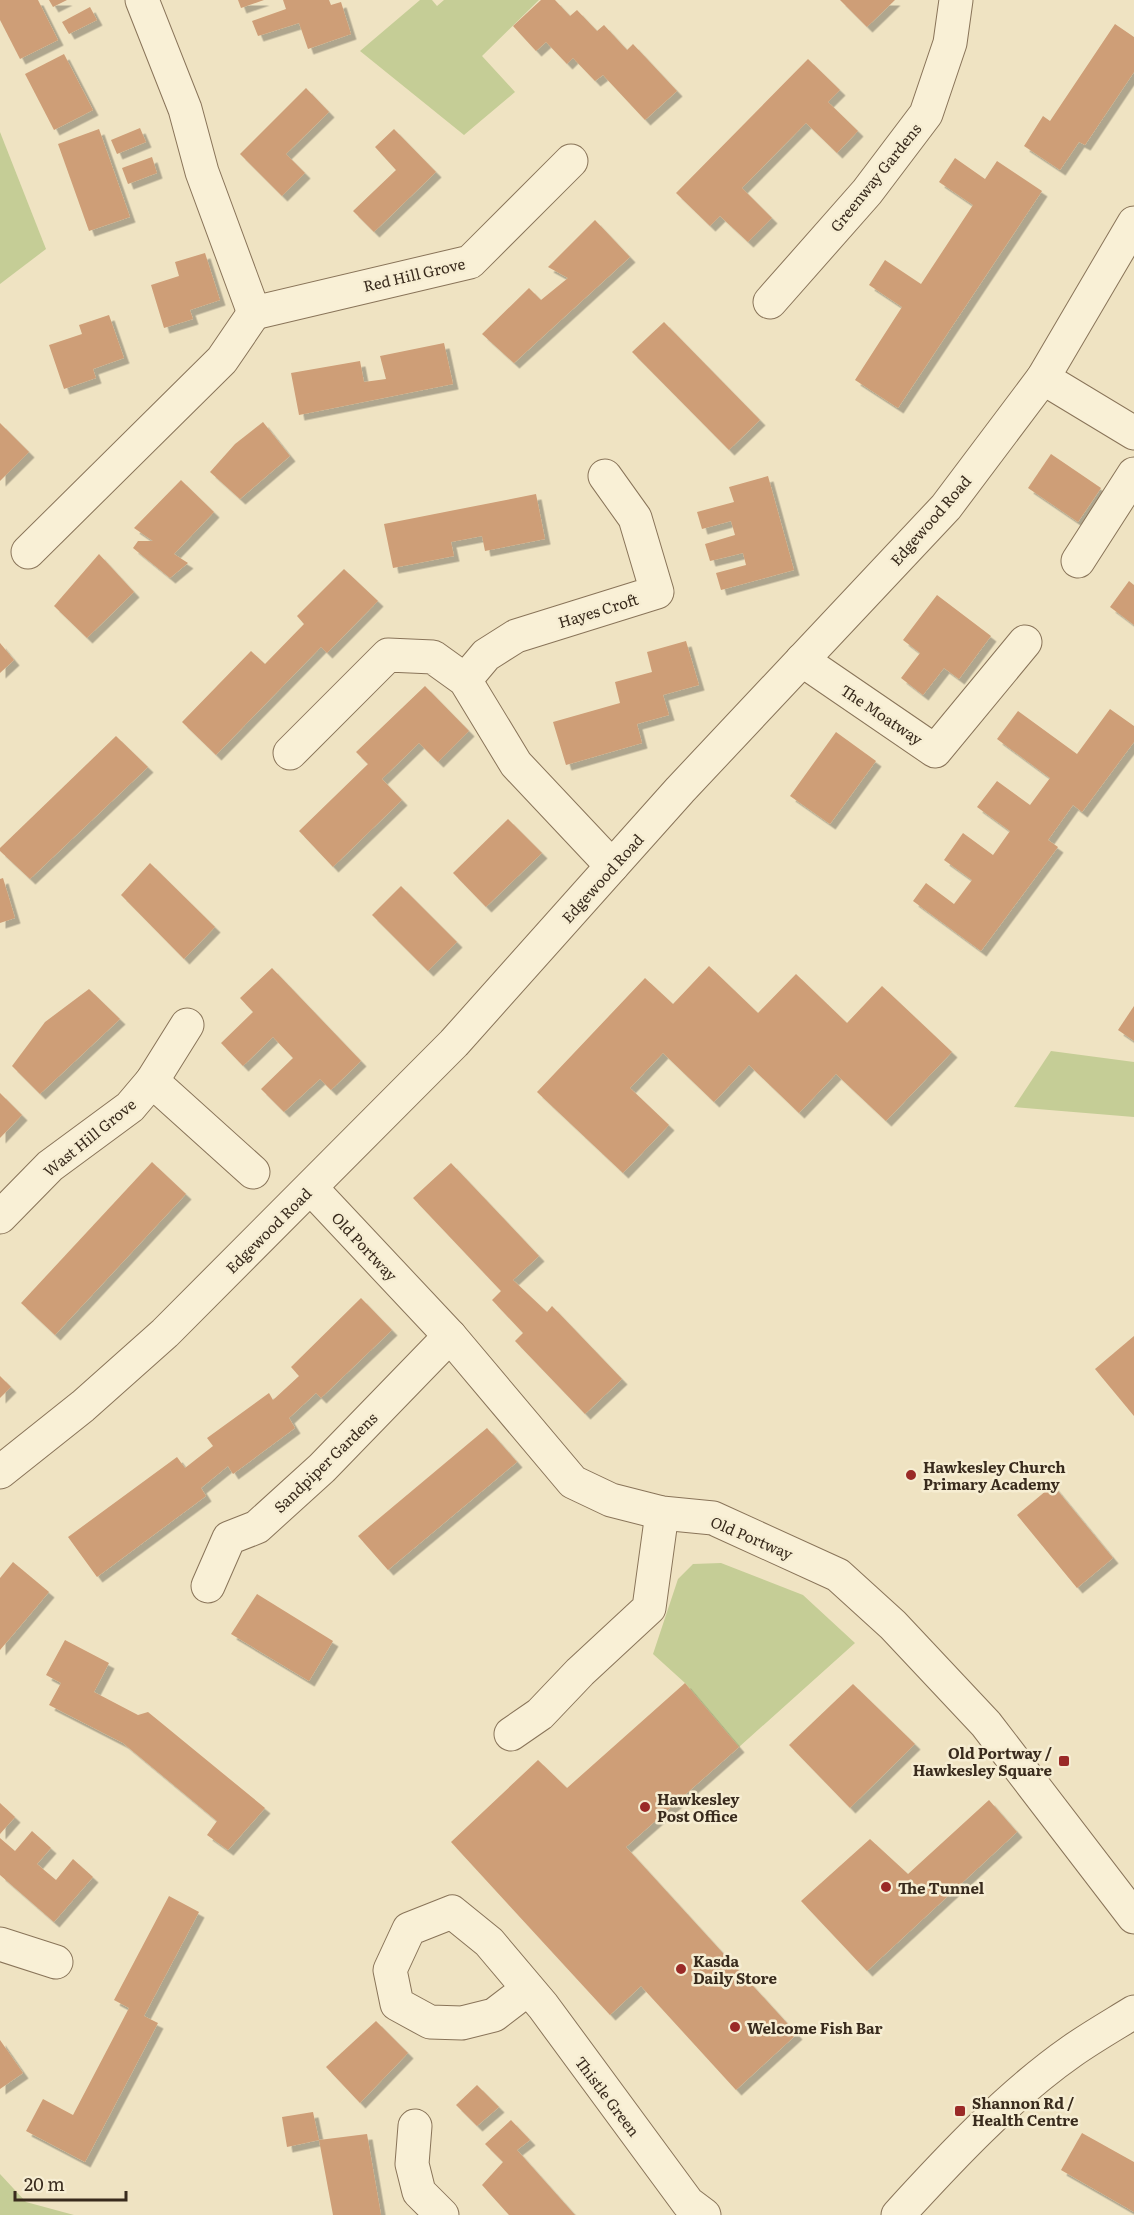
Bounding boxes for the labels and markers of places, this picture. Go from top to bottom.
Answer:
place label: Hawkesley Church Primary Academy [923,1455,1066,1495]
marker: Hawkesley Church Primary Academy [904,1468,918,1482]
place label: Old Portway / Hawkesley Square [913,1741,1053,1781]
marker: Old Portway / Hawkesley Square [1057,1754,1071,1768]
place label: Hawkesley Post Office [657,1787,740,1827]
marker: Hawkesley Post Office [638,1800,652,1814]
place label: The Tunnel [898,1876,985,1899]
marker: The Tunnel [879,1880,893,1894]
place label: Kasda Daily Store [693,1949,778,1989]
marker: Kasda Daily Store [674,1962,688,1976]
place label: Welcome Fish Bar [747,2016,883,2039]
marker: Welcome Fish Bar [728,2020,742,2034]
place label: Shannon Rd / Health Centre [972,2091,1079,2131]
marker: Shannon Rd / Health Centre [953,2104,967,2118]

